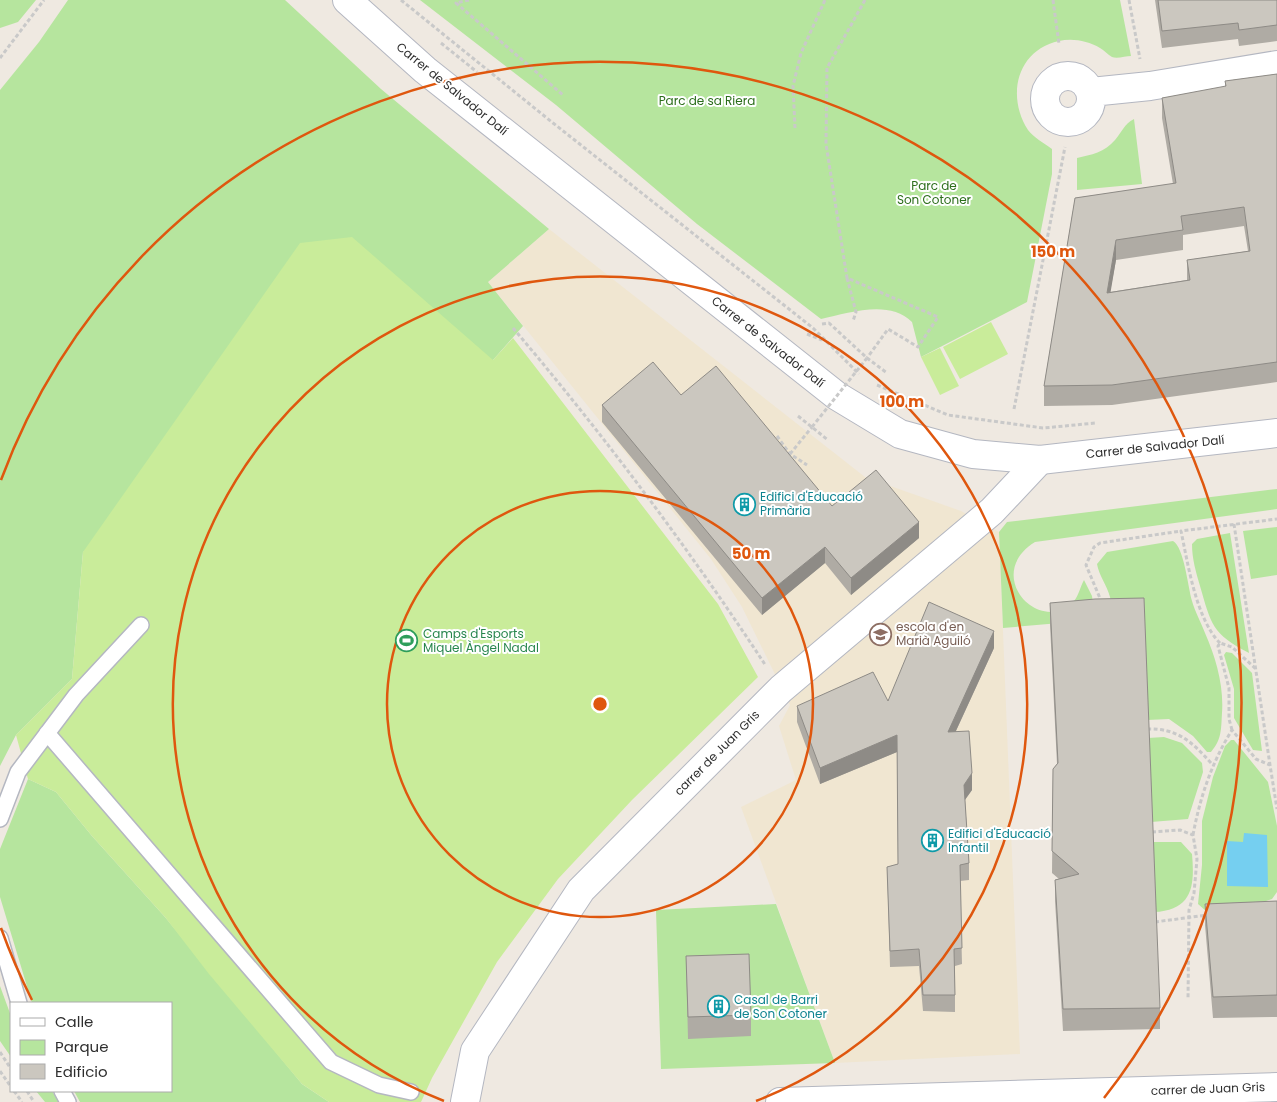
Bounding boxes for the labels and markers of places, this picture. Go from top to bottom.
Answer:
place label: Edifici d'Educació Primària [760,488,863,519]
building icon: Edifici d'Educació Primària [732,492,756,516]
place label: escola d'en Marià Aguiló [896,618,971,649]
school or university icon: escola d'en Marià Aguiló [868,622,892,646]
place label: Camps d'Esports Miquel Àngel Nadal [423,625,539,656]
sports icon: Camps d'Esports Miquel Àngel Nadal [395,629,419,653]
centre of rings [591,695,609,713]
place label: Edifici d'Educació Infantil [948,825,1051,856]
building icon: Edifici d'Educació Infantil [920,829,944,853]
place label: Casal de Barri de Son Cotoner [734,991,827,1022]
building icon: Casal de Barri de Son Cotoner [706,995,730,1019]

